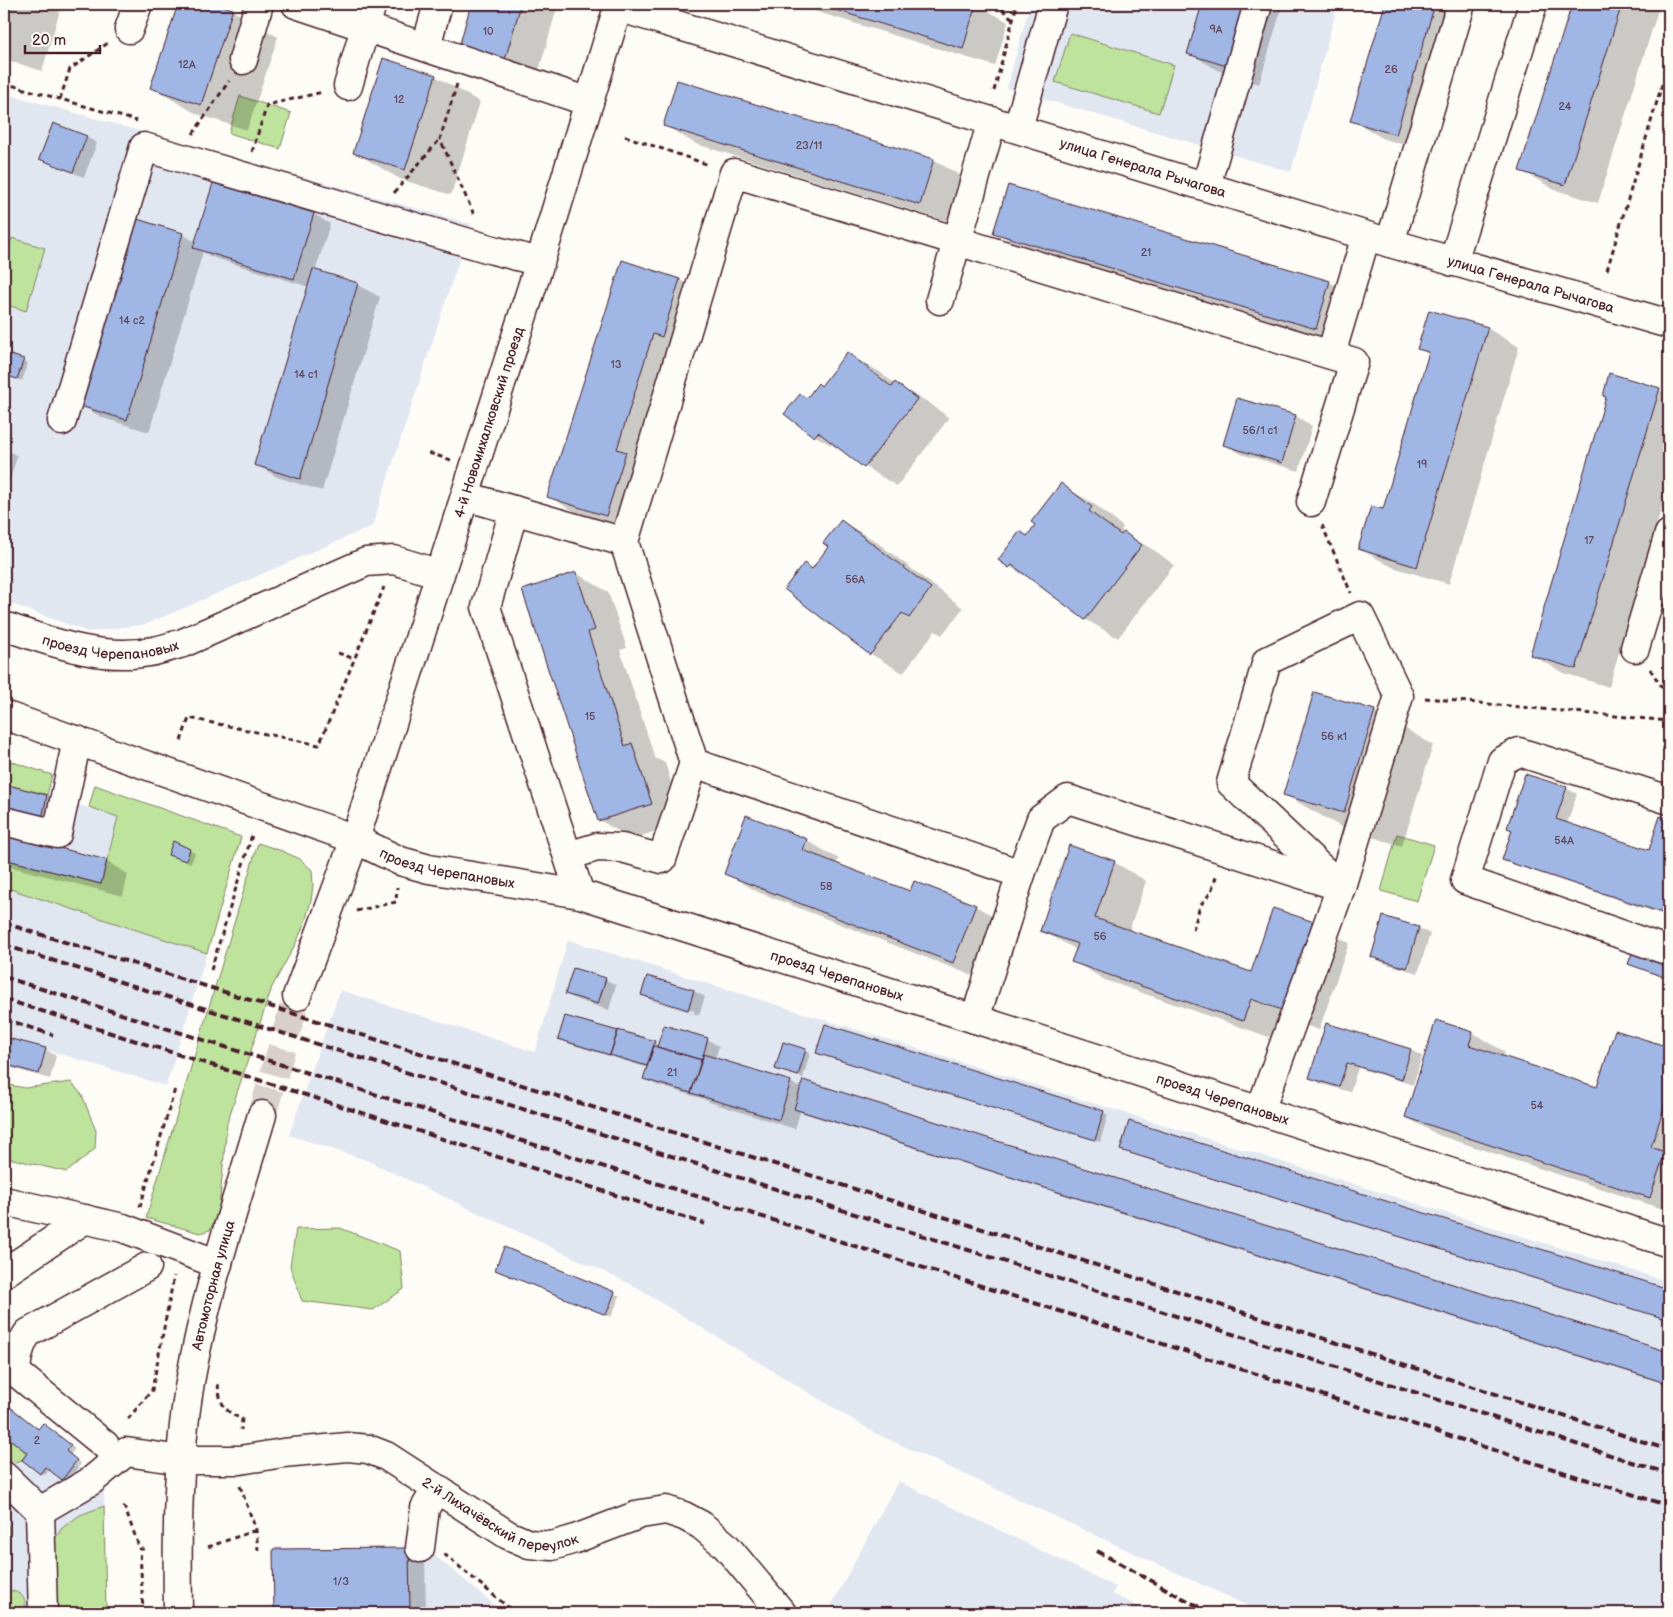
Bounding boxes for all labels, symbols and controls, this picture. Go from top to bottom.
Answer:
scale bar [25,22,100,54]
house number: 9А [1209,23,1223,36]
house number: 10 [483,25,494,38]
text: 20 m [32,31,66,50]
house number: 12А [178,58,196,71]
house number: 26 [1384,63,1398,76]
house number: 12 [394,93,405,106]
house number: 24 [1558,100,1572,113]
street label: улица Генерала Рычагова [1058,134,1229,201]
house number: 23/11 [796,139,822,152]
house number: 21 [1141,246,1151,259]
street label: улица Генерала Рычагова [1446,252,1617,316]
house number: 14 с2 [119,314,145,327]
street label: 4-й Новомихалковский проезд [450,324,527,520]
house number: 13 [610,358,622,371]
house number: 14 с1 [294,368,318,381]
house number: 56/1 с1 [1243,424,1277,437]
house number: 19 [1417,458,1427,471]
house number: 17 [1584,534,1594,547]
house number: 56А [845,573,865,586]
street label: проезд Черепановых [40,631,181,663]
house number: 15 [585,710,595,723]
house number: 56 к1 [1321,730,1347,743]
house number: 54А [1554,834,1574,847]
street label: проезд Черепановых [377,844,517,892]
house number: 58 [820,880,832,893]
house number: 56 [1093,930,1107,943]
street label: проезд Черепановых [768,946,906,1004]
house number: 21 [667,1066,677,1079]
street label: проезд Черепановых [1154,1070,1292,1128]
house number: 54 [1530,1099,1544,1112]
street label: Автомоторная улица [188,1218,238,1353]
house number: 2 [34,1434,41,1447]
street label: 2-й Лихачёвский переулок [419,1473,581,1555]
house number: 1/3 [333,1575,349,1588]

